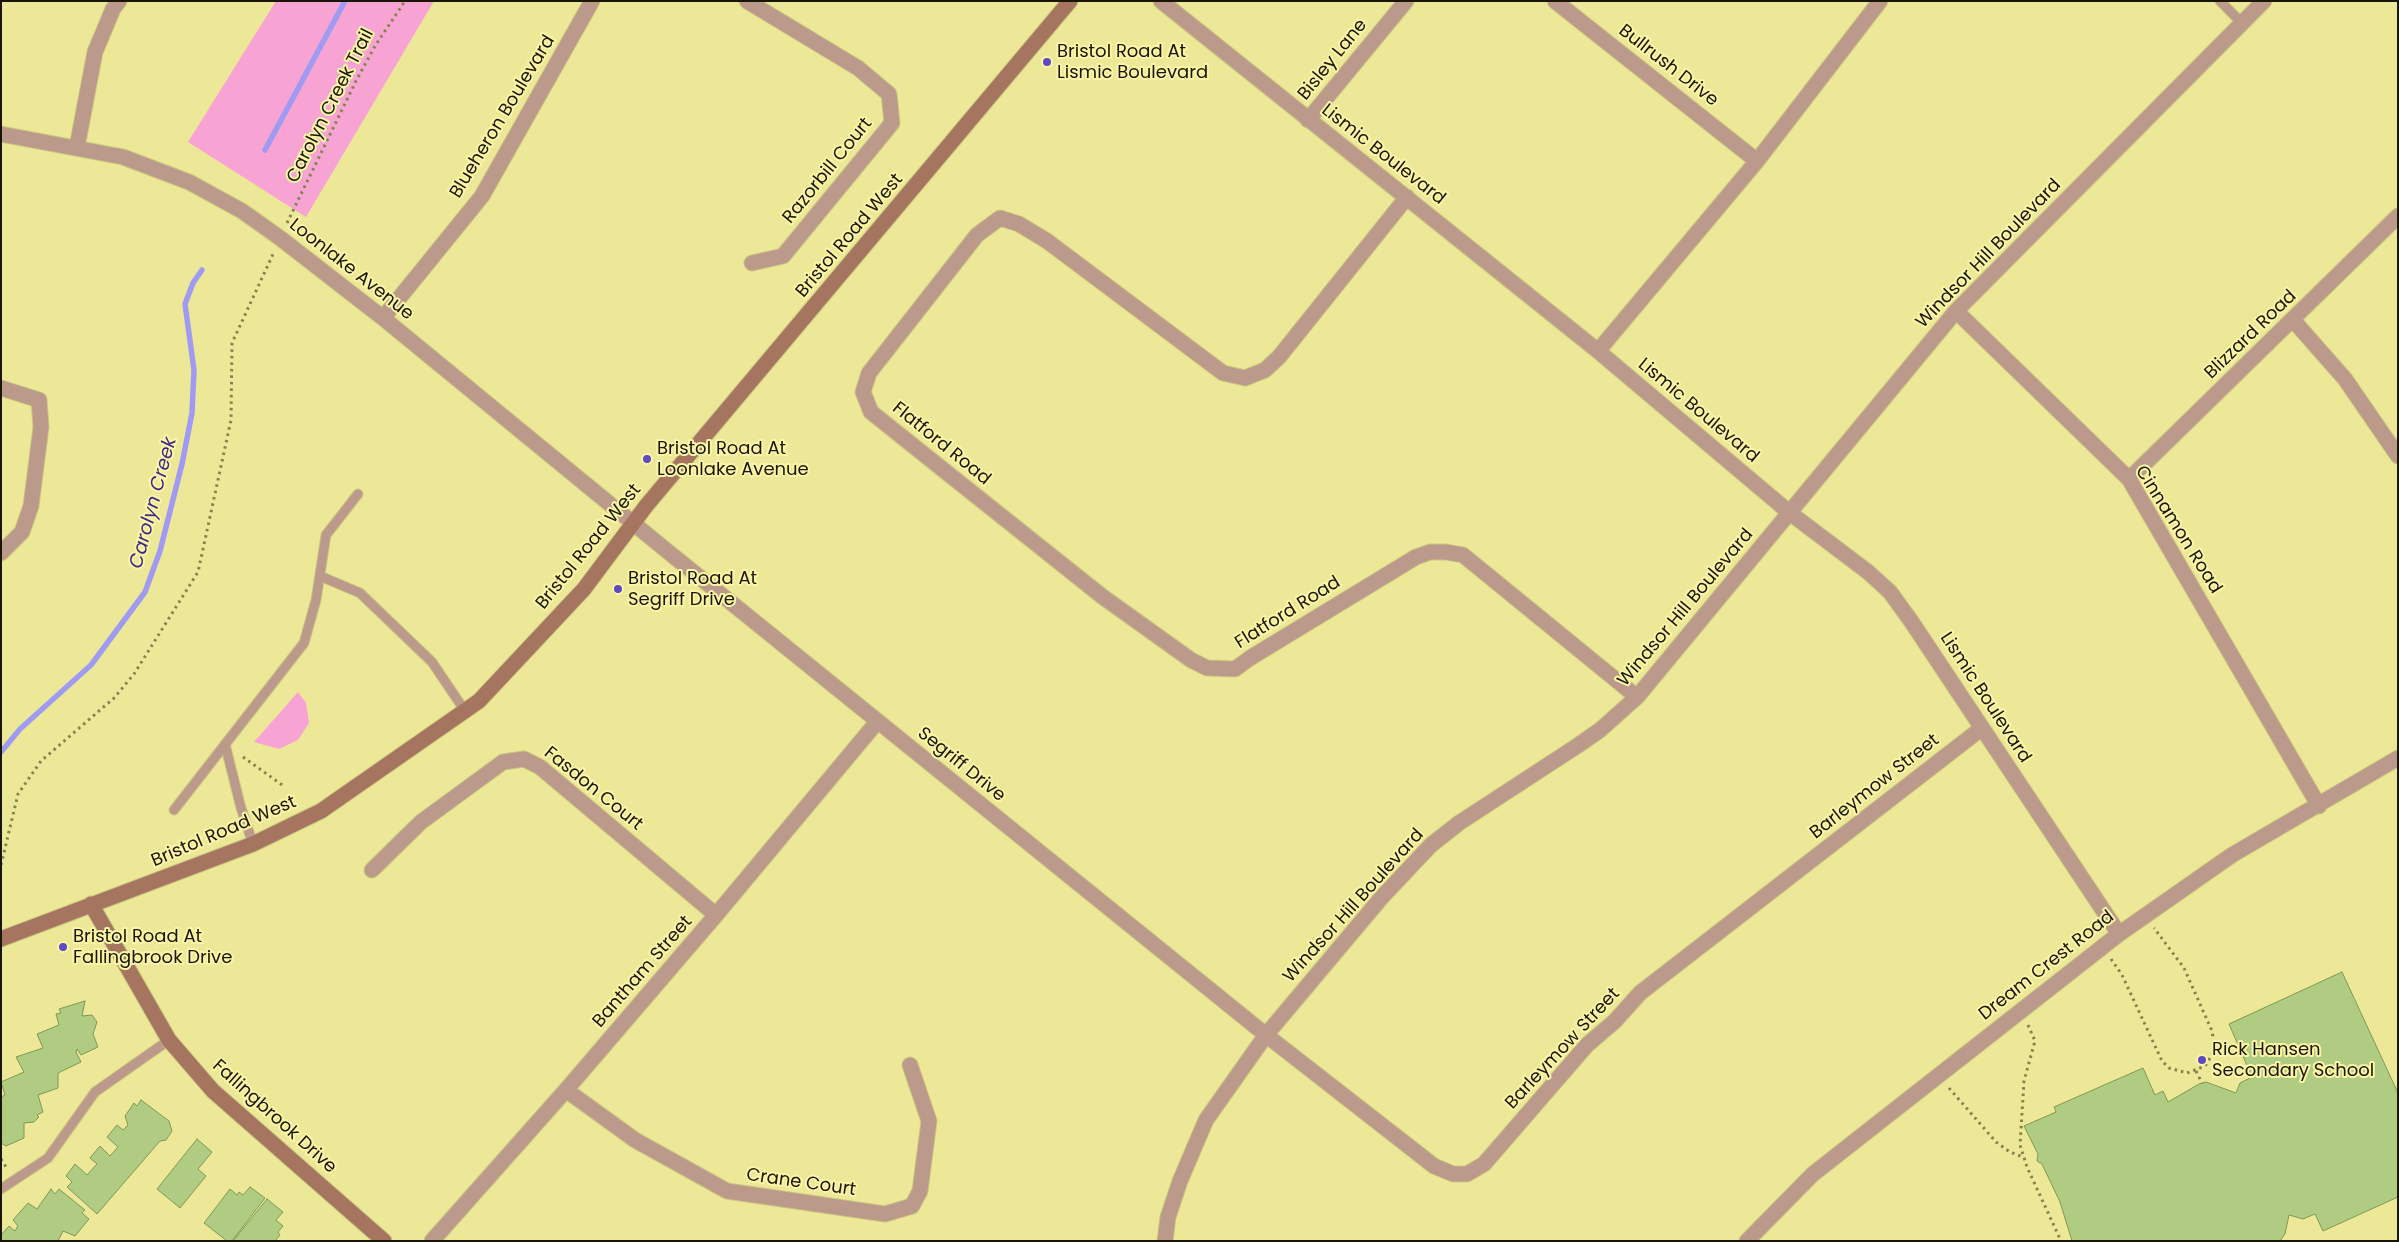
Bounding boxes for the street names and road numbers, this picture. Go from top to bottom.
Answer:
street label: Bisley Lane [1294,15,1372,105]
street label: Bullrush Drive [1614,20,1722,112]
street label: Carolyn Creek Trail [283,26,379,186]
street label: Blueheron Boulevard [446,32,560,202]
street label: Lismic Boulevard [1317,100,1449,210]
street label: Razorbill Court [779,114,877,228]
street label: Bristol Road West [792,170,908,302]
street label: Windsor Hill Boulevard [1912,175,2066,333]
street label: Loonlake Avenue [285,215,417,325]
street label: Blizzard Road [2201,286,2301,384]
street label: Lismic Boulevard [1633,354,1763,468]
street label: Flatford Road [888,398,994,490]
street label: Cinnamon Road [2130,462,2226,598]
street label: Bristol Road West [532,480,646,614]
street label: Windsor Hill Boulevard [1614,525,1758,691]
street label: Flatford Road [1231,572,1345,654]
street label: Lismic Boulevard [1935,629,2035,767]
street label: Segriff Drive [913,723,1009,807]
street label: Barleymow Street [1806,730,1944,844]
street label: Fasdon Court [539,743,647,835]
street label: Bristol Road West [148,792,300,872]
street label: Windsor Hill Boulevard [1279,825,1429,987]
street label: Dream Crest Road [1975,907,2119,1025]
street label: Bantham Street [589,912,697,1032]
street label: Barleymow Street [1501,984,1625,1114]
street label: Fallingbrook Drive [208,1056,340,1178]
street label: Crane Court [745,1165,857,1201]

